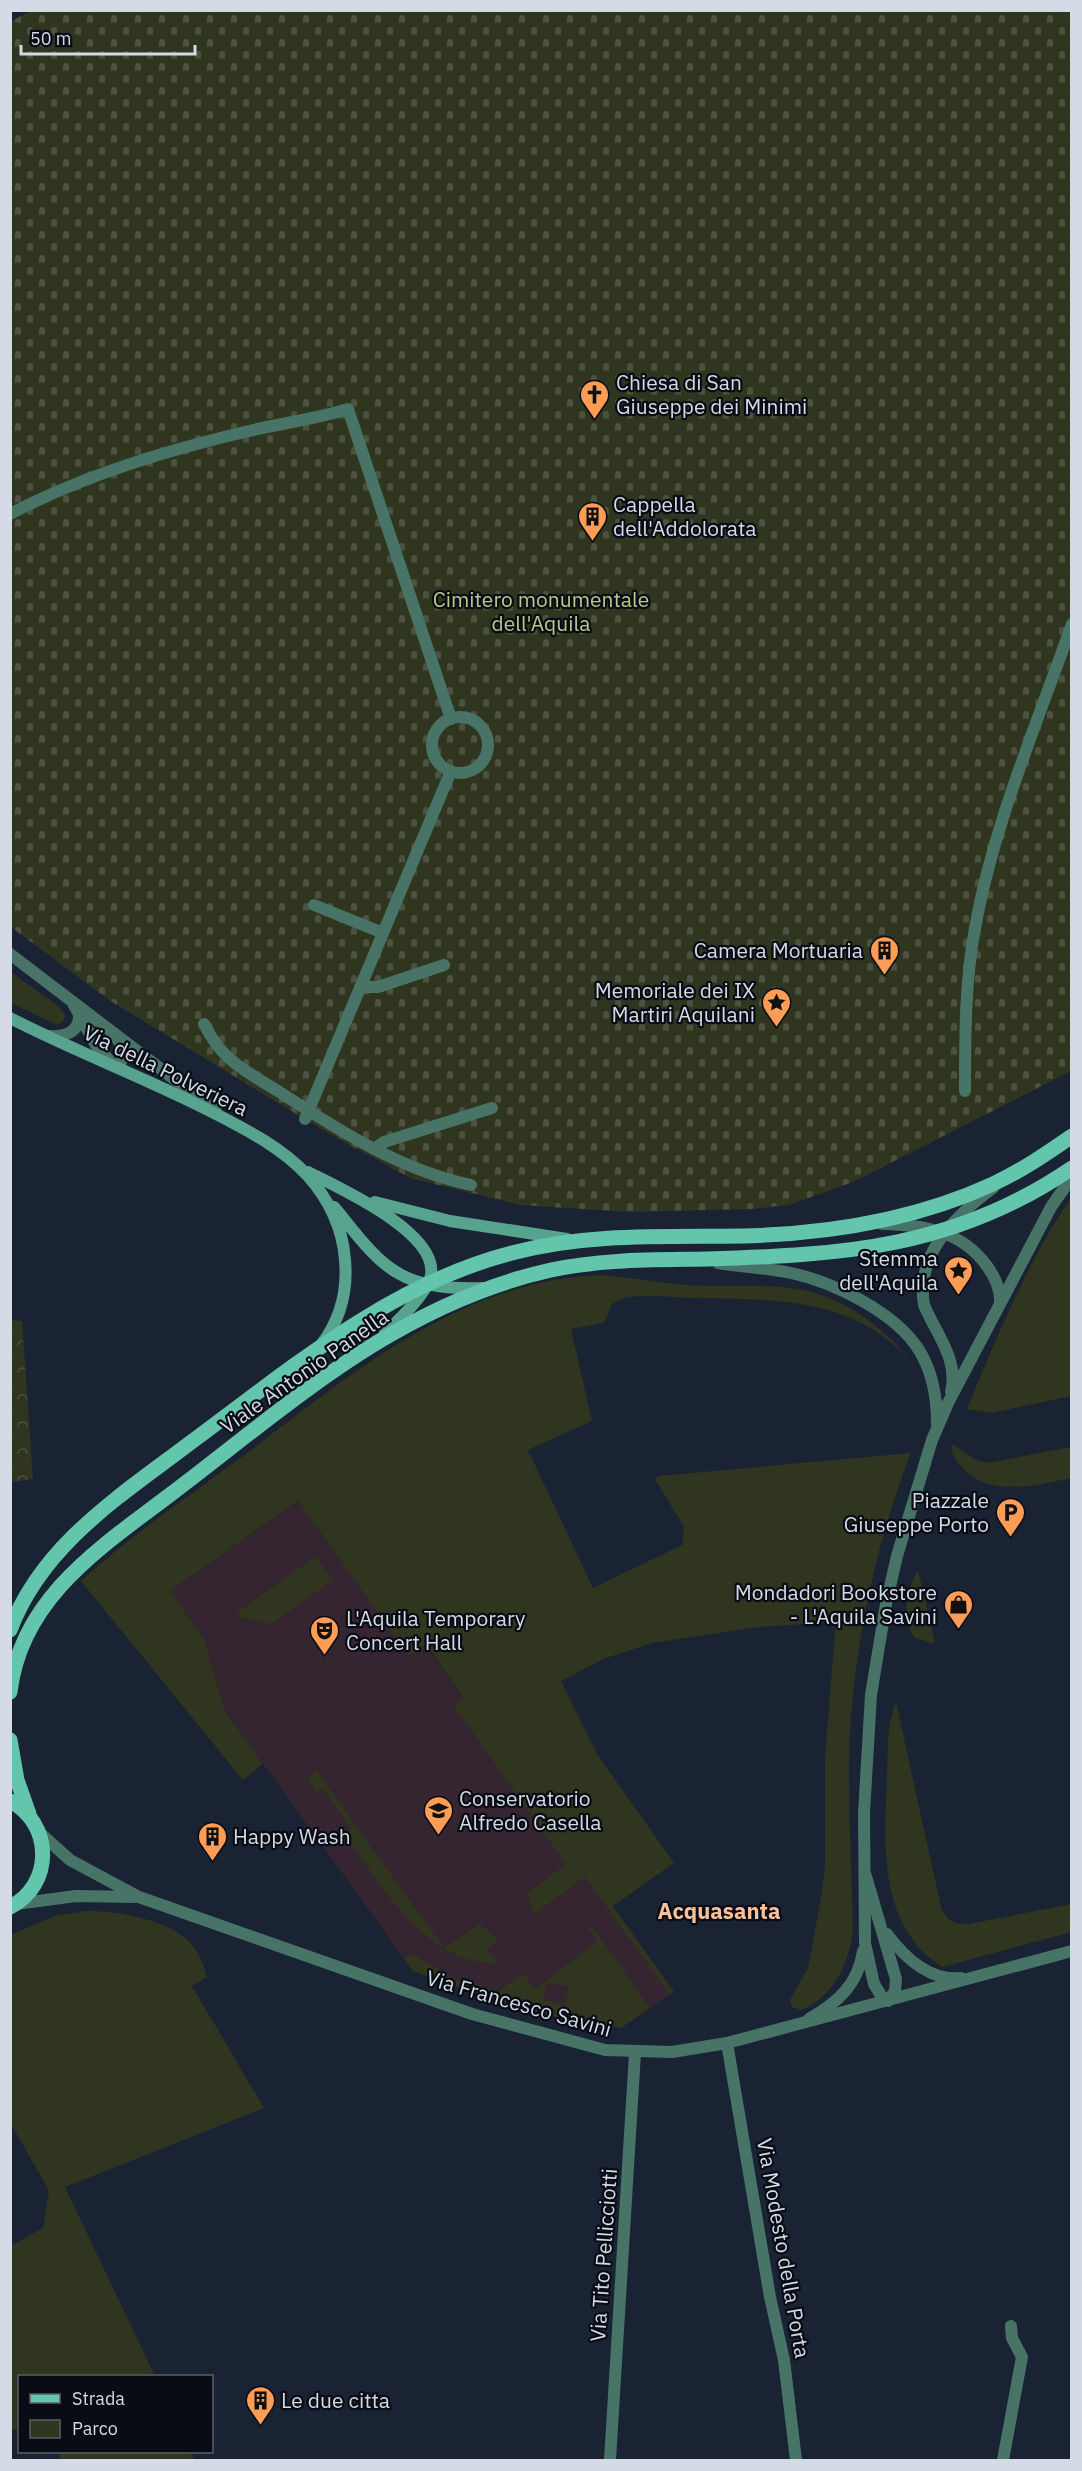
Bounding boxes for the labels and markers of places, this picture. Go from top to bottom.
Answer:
place label: Chiesa di San Giuseppe dei Minimi [616,368,807,420]
church icon: Chiesa di San Giuseppe dei Minimi [579,378,611,420]
place label: Cappella dell'Addolorata [613,490,757,542]
building icon: Cappella dell'Addolorata [576,500,608,542]
building icon: Camera Mortuaria [868,934,900,976]
place label: Camera Mortuaria [694,936,863,964]
place label: Memoriale dei IX Martiri Aquilani [595,976,755,1028]
place icon: Memoriale dei IX Martiri Aquilani [760,986,792,1028]
place label: Stemma dell'Aquila [839,1244,938,1296]
place icon: Stemma dell'Aquila [943,1254,975,1296]
place label: Piazzale Giuseppe Porto [844,1486,989,1538]
parking icon: Piazzale Giuseppe Porto [994,1496,1026,1538]
place label: Mondadori Bookstore - L'Aquila Savini [735,1578,937,1630]
shop icon: Mondadori Bookstore - L'Aquila Savini [942,1588,974,1630]
place label: L'Aquila Temporary Concert Hall [346,1604,526,1656]
theatre icon: L'Aquila Temporary Concert Hall [309,1614,341,1656]
place label: Conservatorio Alfredo Casella [459,1784,602,1836]
school or university icon: Conservatorio Alfredo Casella [422,1794,454,1836]
building icon: Happy Wash [196,1820,228,1862]
place label: Happy Wash [233,1822,351,1850]
building icon: Le due citta [244,2384,276,2426]
place label: Le due citta [281,2386,390,2414]

